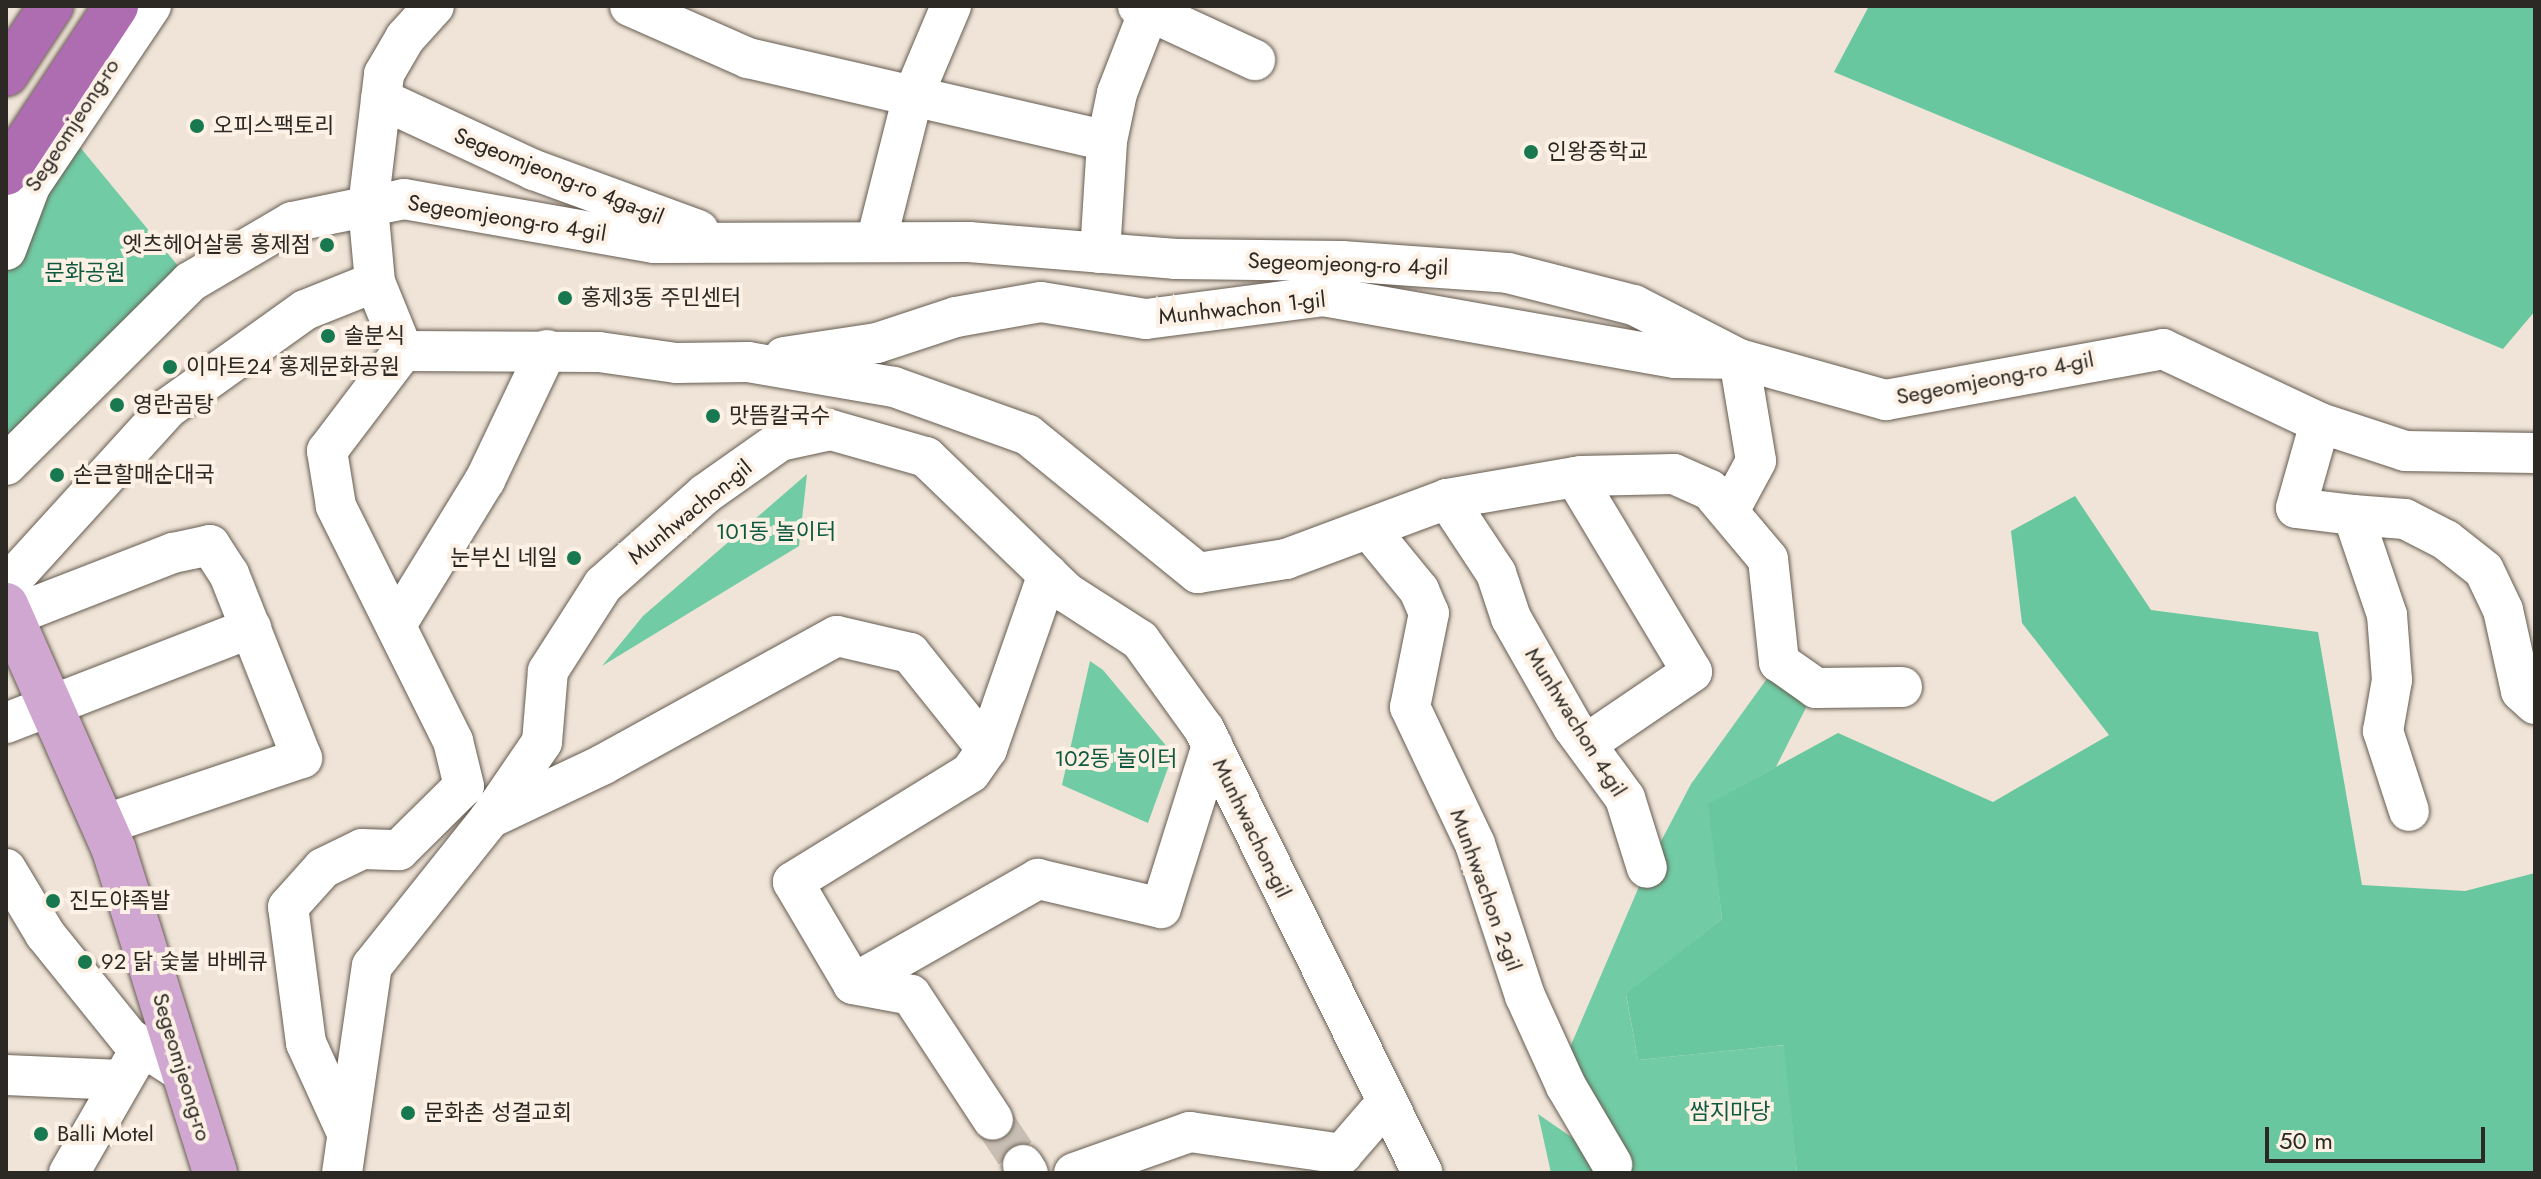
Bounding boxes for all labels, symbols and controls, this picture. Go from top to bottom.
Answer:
street label: Segeomjeong-ro [19,54,125,196]
place label: 오피스팩토리 [213,113,334,139]
marker: 오피스팩토리 [188,117,206,135]
street label: Segeomjeong-ro 4ga-gil [450,122,668,230]
place label: 인왕중학교 [1547,139,1648,165]
marker: 인왕중학교 [1522,143,1540,161]
street label: Segeomjeong-ro 4-gil [406,189,608,247]
place label: 엣츠헤어살롱 홍제점 [122,232,311,258]
marker: 엣츠헤어살롱 홍제점 [318,236,336,254]
street label: Segeomjeong-ro 4-gil [1247,247,1449,281]
park label: 문화공원 [45,260,125,286]
place label: 홍제3동 주민센터 [581,285,741,311]
street label: Munhwachon 1-gil [1157,286,1327,330]
marker: 홍제3동 주민센터 [556,289,574,307]
place label: 솔분식 [344,323,405,349]
marker: 솔분식 [319,327,337,345]
street label: Segeomjeong-ro 4-gil [1894,346,2096,410]
place label: 이마트24 홍제문화공원 [186,354,400,380]
marker: 이마트24 홍제문화공원 [161,358,179,376]
place label: 영란곰탕 [133,392,214,418]
marker: 영란곰탕 [108,396,126,414]
place label: 맛뜸칼국수 [729,403,830,429]
marker: 맛뜸칼국수 [704,407,722,425]
street label: Munhwachon-gil [623,454,757,570]
place label: 손큰할매순대국 [73,462,215,488]
marker: 손큰할매순대국 [48,466,66,484]
park label: 101동 놀이터 [716,519,836,545]
place label: 눈부신 네일 [450,545,558,571]
marker: 눈부신 네일 [565,549,583,567]
street label: Munhwachon 4-gil [1520,643,1632,801]
park label: 102동 놀이터 [1054,746,1178,772]
street label: Munhwachon-gil [1207,754,1297,902]
street label: Munhwachon 2-gil [1444,805,1528,975]
place label: 진도야족발 [69,888,170,914]
marker: 진도야족발 [44,892,62,910]
place label: 92 닭 숯불 바베큐 [101,949,267,975]
marker: 92 닭 숯불 바베큐 [76,953,94,971]
street label: Segeomjeong-ro [147,990,217,1144]
park label: 쌈지마당 [1690,1099,1770,1125]
place label: 문화촌 성결교회 [424,1100,572,1126]
marker: 문화촌 성결교회 [399,1104,417,1122]
scale bar [2269,1111,2489,1161]
place label: Balli Motel [57,1121,154,1147]
text: 50 m [2279,1123,2333,1158]
marker: Balli Motel [32,1125,50,1143]

